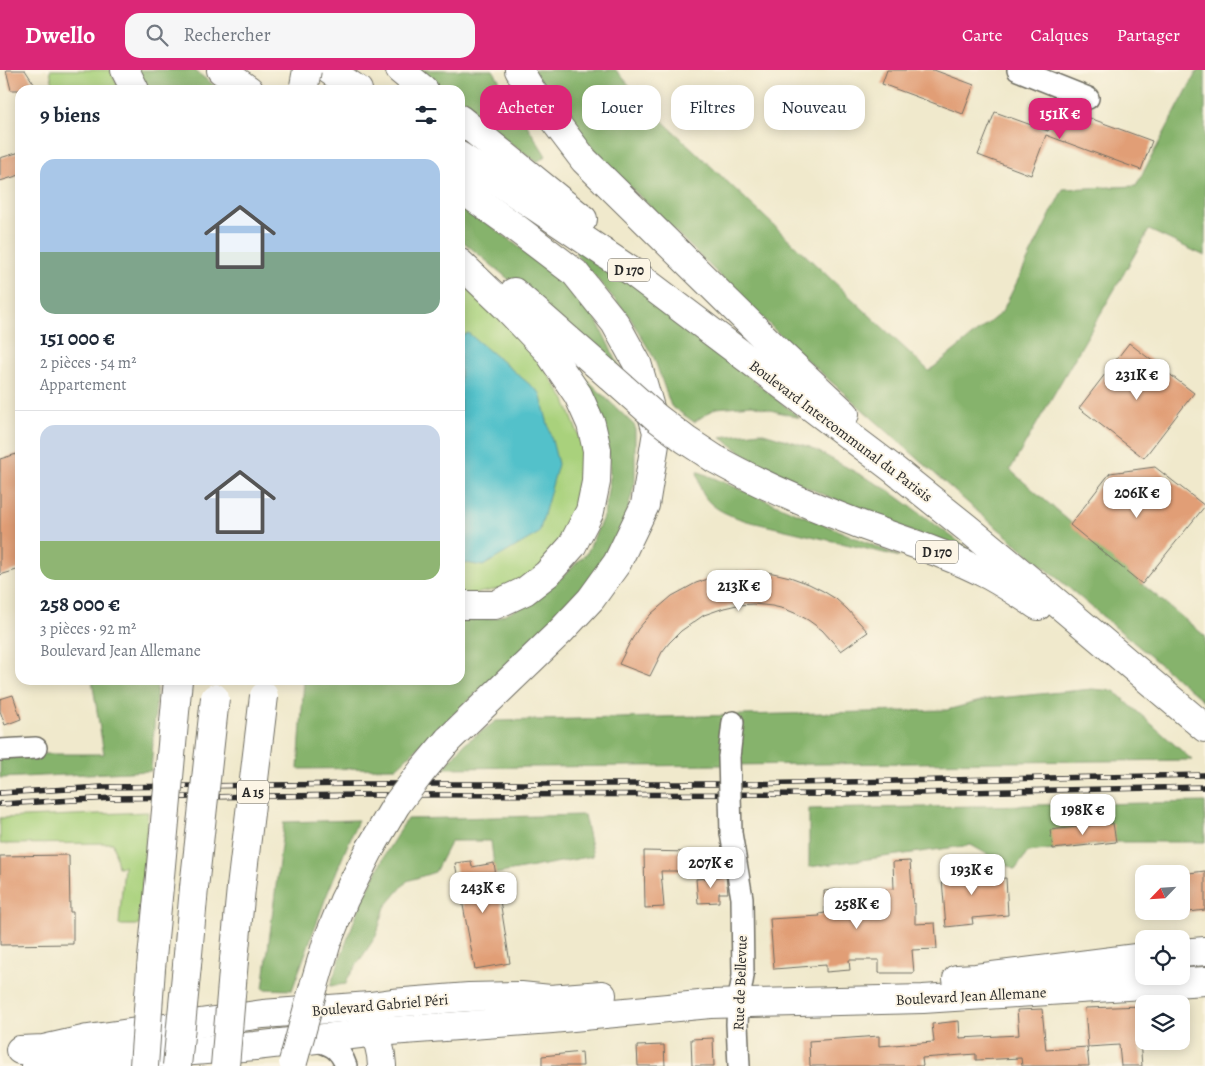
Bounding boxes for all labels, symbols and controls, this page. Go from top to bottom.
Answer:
search box [125,13,475,58]
text: Dwello [25,19,95,51]
icon: search [143,21,171,49]
text: Rechercher [183,22,271,48]
text: Carte [962,23,1002,47]
text: Calques [1030,23,1089,47]
text: Partager [1117,23,1180,47]
chip: Acheter [480,85,572,130]
chip: Louer [582,85,661,130]
chip: Filtres [671,85,754,130]
chip: Nouveau [764,85,865,130]
pin: 151K € [1019,98,1101,140]
text: 9 biens [40,101,100,129]
icon: filters [412,101,440,129]
text: 151K € [1040,103,1080,125]
icon: home [195,192,285,282]
road number: D 170 [608,258,650,282]
text: 151 000 € [40,324,115,352]
text: 2 pièces · 54 m² [40,352,136,374]
street label: Boulevard Intercommunal du Parisis [745,355,937,507]
pin: 231K € [1096,358,1178,401]
text: 231K € [1116,364,1158,386]
text: Appartement [40,374,126,396]
icon: home [195,457,285,547]
pin: 206K € [1096,476,1178,519]
text: 206K € [1114,482,1160,504]
road number: D 170 [916,541,958,564]
pin: 213K € [698,570,780,612]
text: 213K € [718,575,760,597]
text: 258 000 € [40,590,120,618]
text: 3 pièces · 92 m² [40,618,136,640]
text: Boulevard Jean Allemane [40,640,201,662]
road number: A 15 [237,780,269,804]
pin: 198K € [1042,794,1124,836]
text: 198K € [1061,799,1105,821]
pin: 207K € [670,846,752,889]
text: 207K € [688,852,734,874]
pin: 193K € [931,854,1013,896]
text: 193K € [951,859,993,881]
north arrow [1135,865,1190,920]
map controls [1135,865,1190,1050]
pin: 243K € [442,872,524,914]
text: 243K € [461,877,505,899]
pin: 258K € [816,888,898,930]
text: 258K € [835,893,879,915]
button: locate [1135,930,1190,985]
street label: Rue de Bellevue [728,935,752,1031]
street label: Boulevard Jean Allemane [895,982,1047,1010]
street label: Boulevard Gabriel Péri [311,989,449,1021]
button: layers [1135,995,1190,1050]

